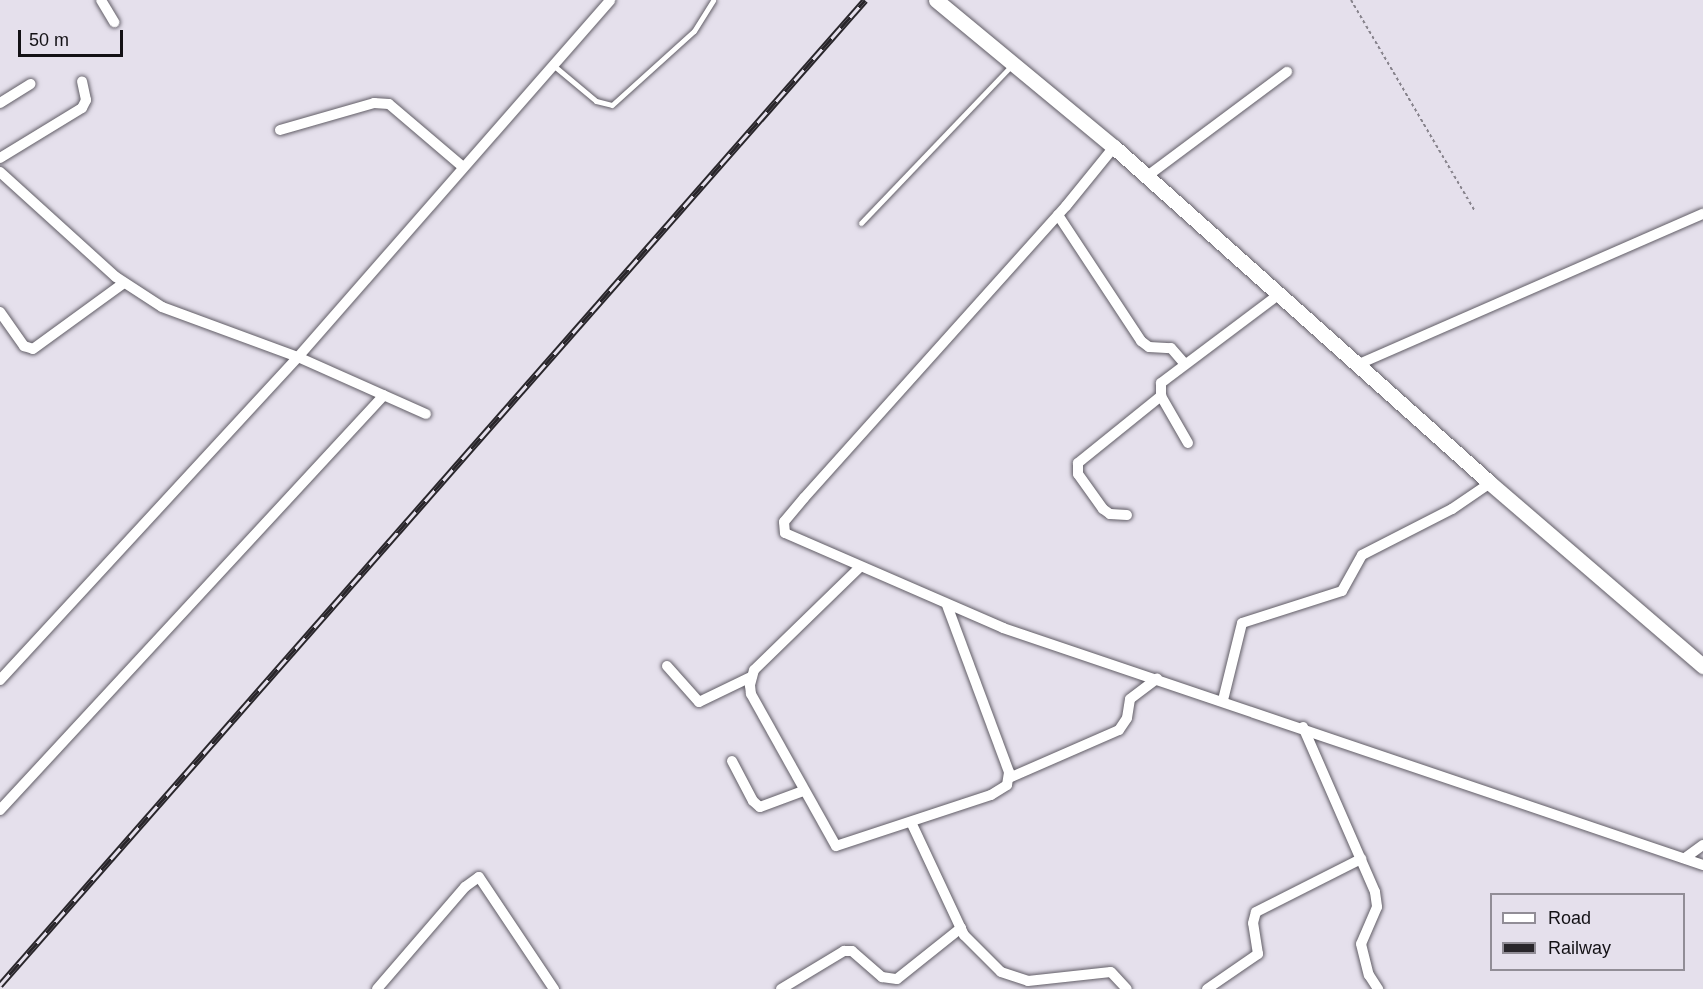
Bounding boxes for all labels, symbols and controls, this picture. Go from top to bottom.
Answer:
scale bar [21,18,126,56]
text: 50 m [29,30,69,50]
legend [1490,893,1685,971]
text: Road [1548,908,1591,928]
text: Railway [1548,938,1611,958]

